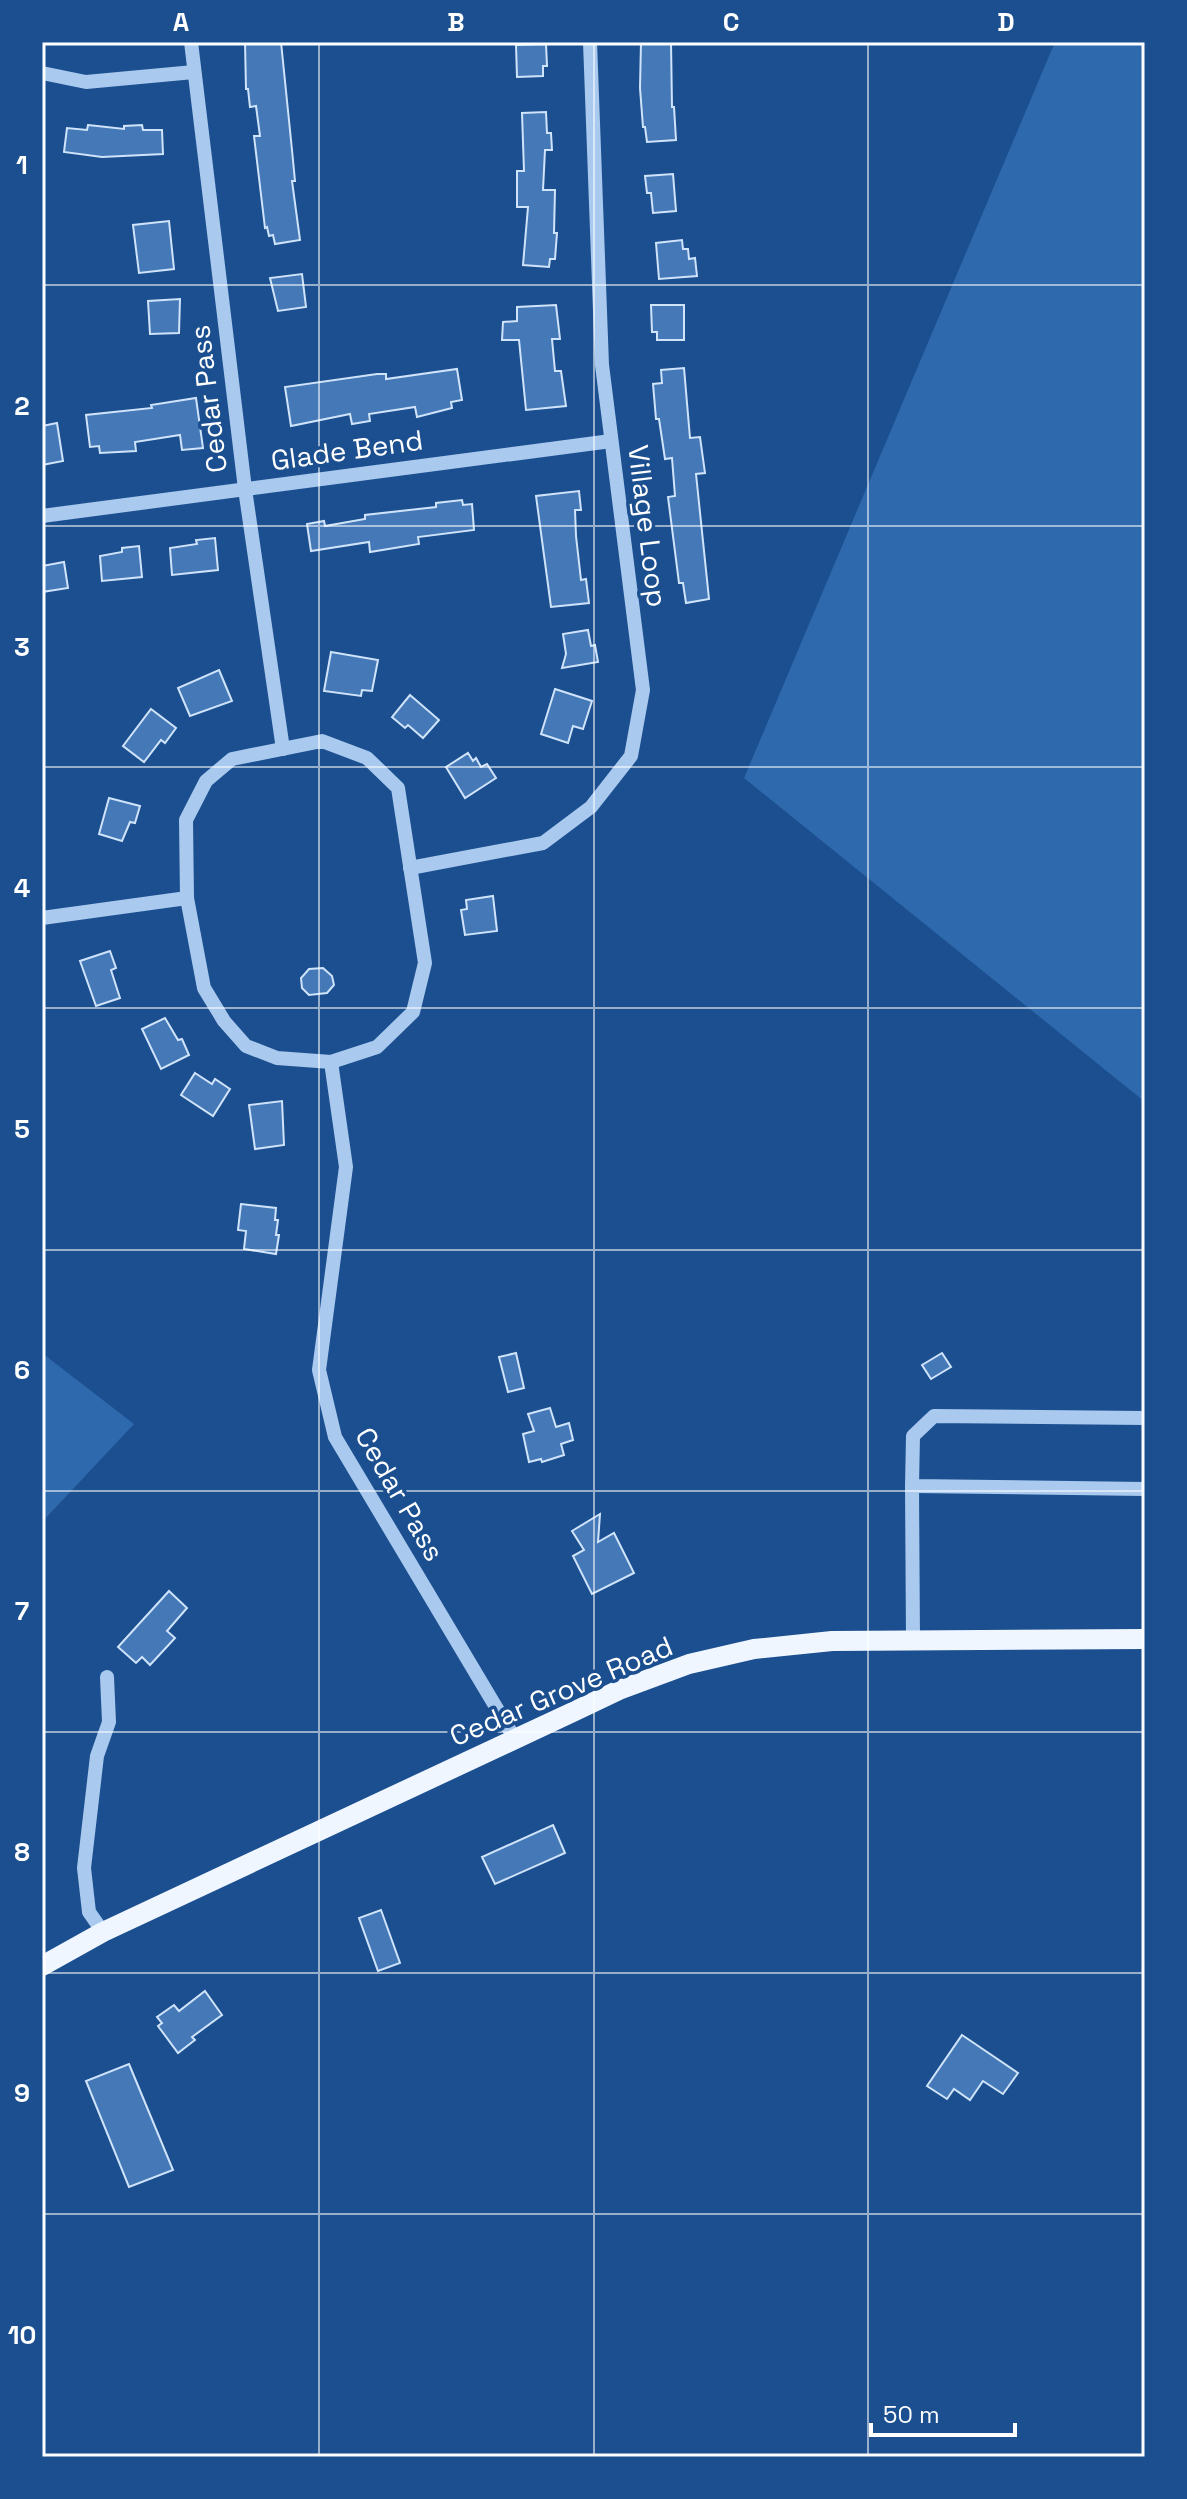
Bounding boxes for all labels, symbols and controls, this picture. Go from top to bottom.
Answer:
text: A [173,5,190,39]
text: B [447,5,465,39]
text: C [723,5,739,39]
text: D [997,5,1015,39]
text: 1 [16,148,28,182]
street label: Cedar Pass [181,323,235,475]
text: 2 [14,389,30,423]
street label: Glade Bend [269,422,425,478]
street label: Village Loop [620,443,676,609]
text: 3 [14,630,30,664]
text: 4 [14,871,30,905]
text: 5 [14,1112,30,1146]
text: 6 [14,1353,30,1387]
street label: Cedar Pass [347,1421,453,1567]
text: 7 [15,1594,29,1628]
street label: Cedar Grove Road [444,1628,678,1754]
text: 8 [14,1835,30,1869]
text: 9 [14,2076,30,2110]
text: 10 [8,2318,36,2352]
scale bar [871,2387,1015,2437]
text: 50 m [883,2399,940,2430]

